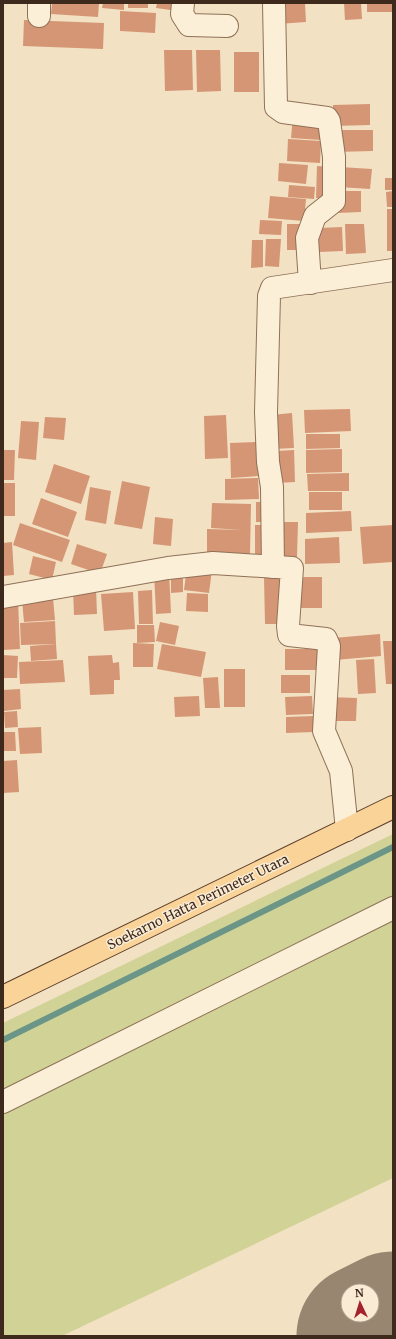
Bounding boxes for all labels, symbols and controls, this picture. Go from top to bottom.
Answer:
street label: Soekarno Hatta Perimeter Utara [104,851,292,953]
north arrow [340,1283,380,1323]
text: N [354,1286,364,1300]

